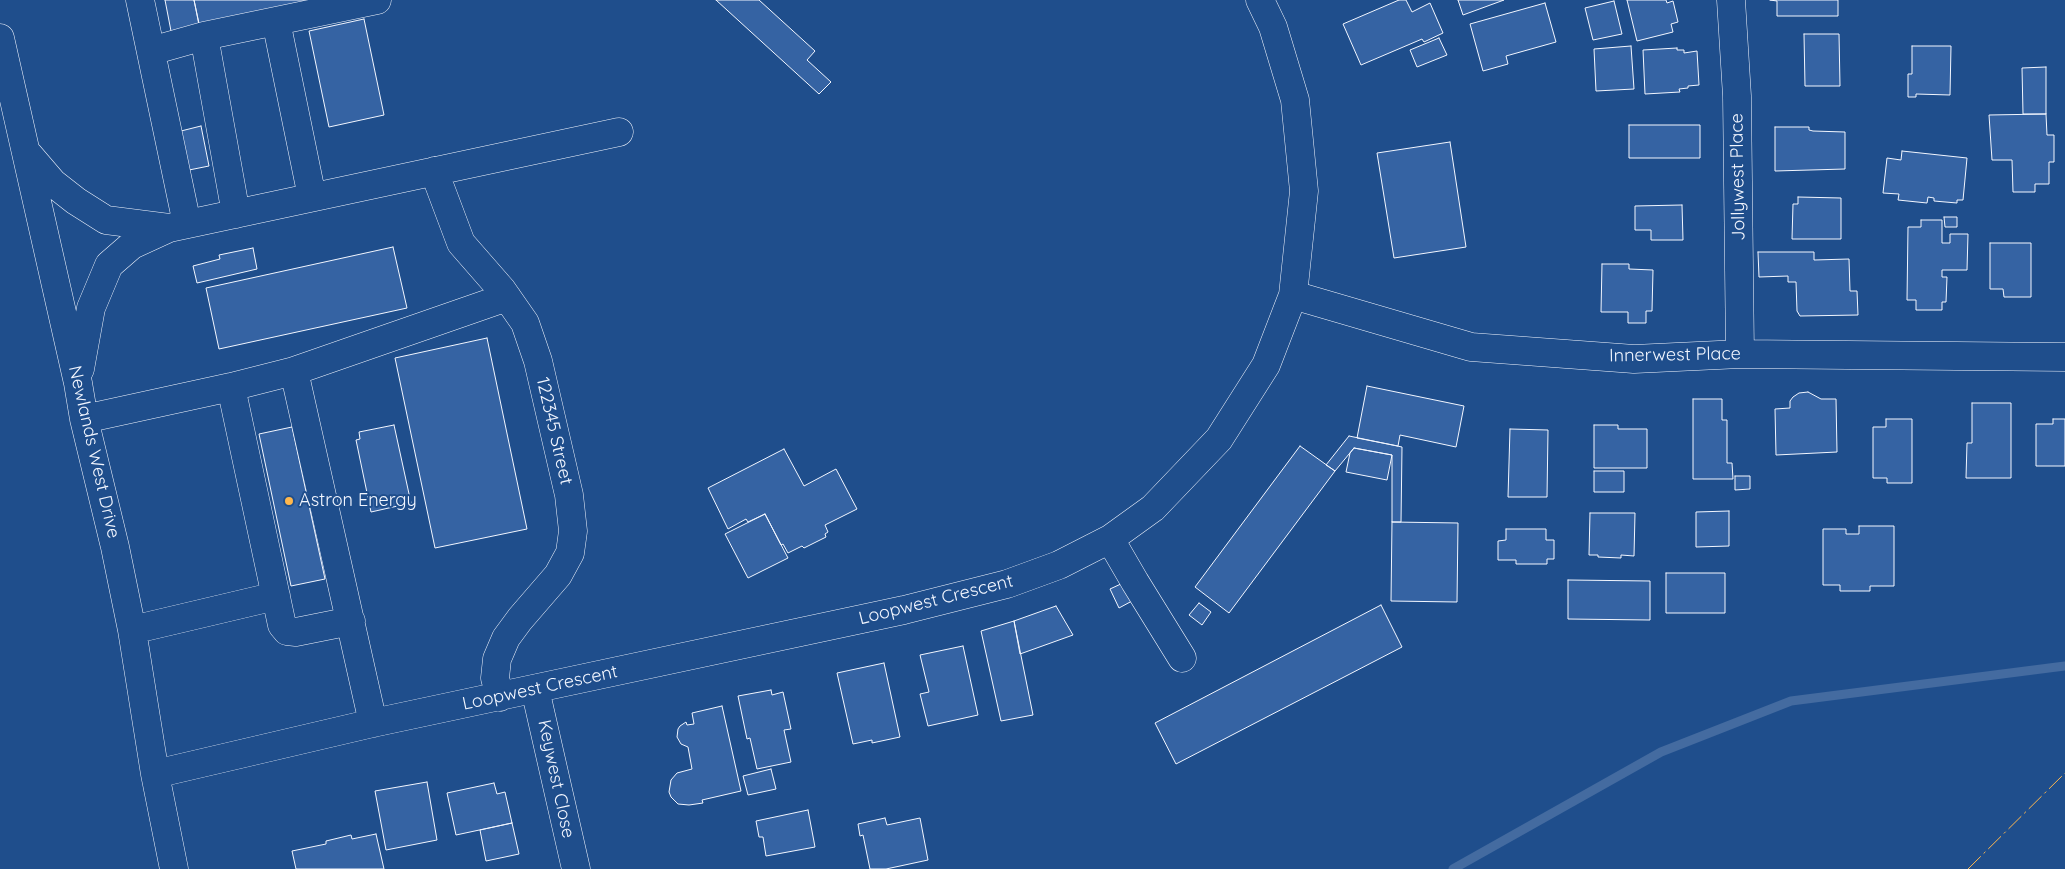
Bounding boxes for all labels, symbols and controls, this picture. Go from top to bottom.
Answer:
street label: Jollywest Place [1726,113,1750,241]
street label: Innerwest Place [1609,343,1741,367]
street label: Newlands West Drive [64,364,124,540]
street label: 122345 Street [531,375,577,487]
place label: Astron Energy [299,490,417,512]
marker: Astron Energy [283,495,295,507]
street label: Loopwest Crescent [857,570,1015,630]
street label: Loopwest Crescent [460,661,620,715]
street label: Keywest Close [533,718,579,840]

